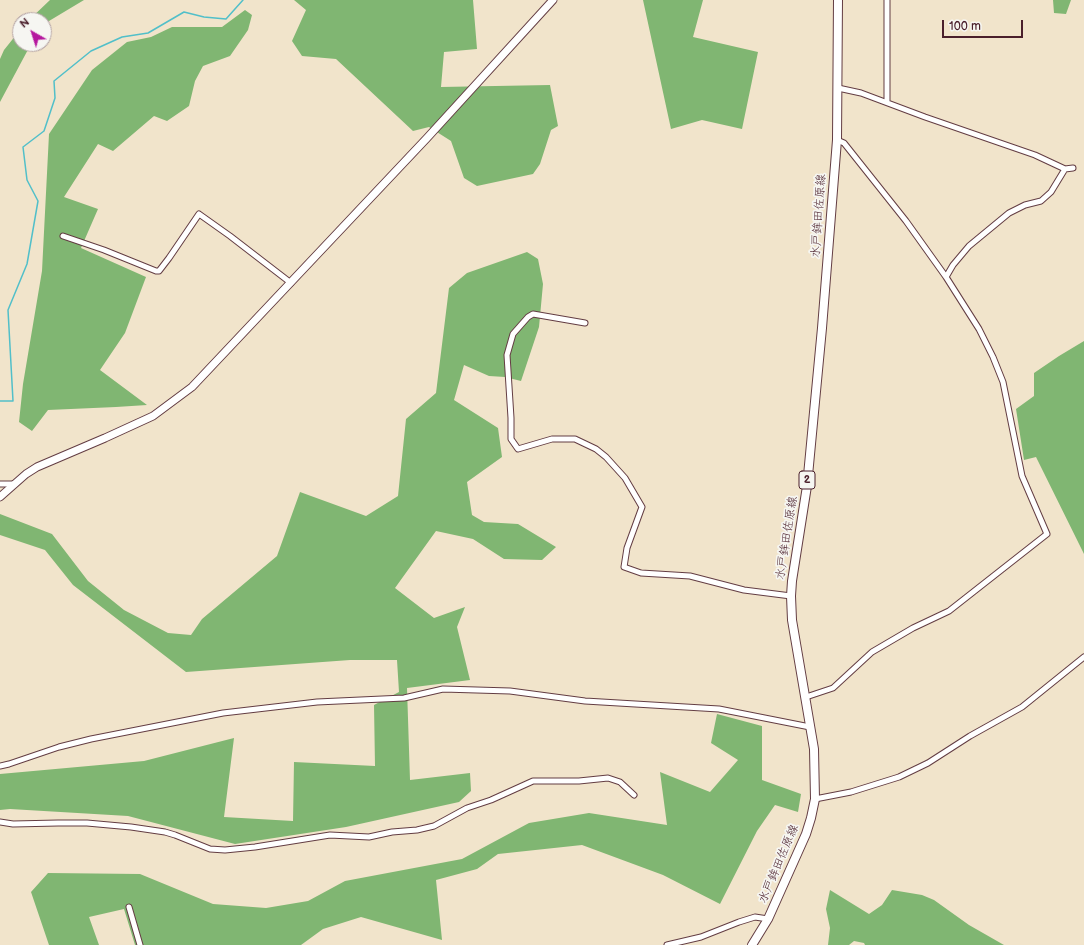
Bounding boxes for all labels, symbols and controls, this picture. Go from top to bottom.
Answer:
north arrow [12,12,52,52]
scale bar [944,12,1025,38]
text: N [17,15,32,31]
text: 100 m [949,19,981,34]
street label: 水戸鉾田佐原線 [809,174,829,258]
road number: 2 [799,471,815,489]
street label: 水戸鉾田佐原線 [773,495,801,581]
street label: 水戸鉾田佐原線 [756,823,802,905]

